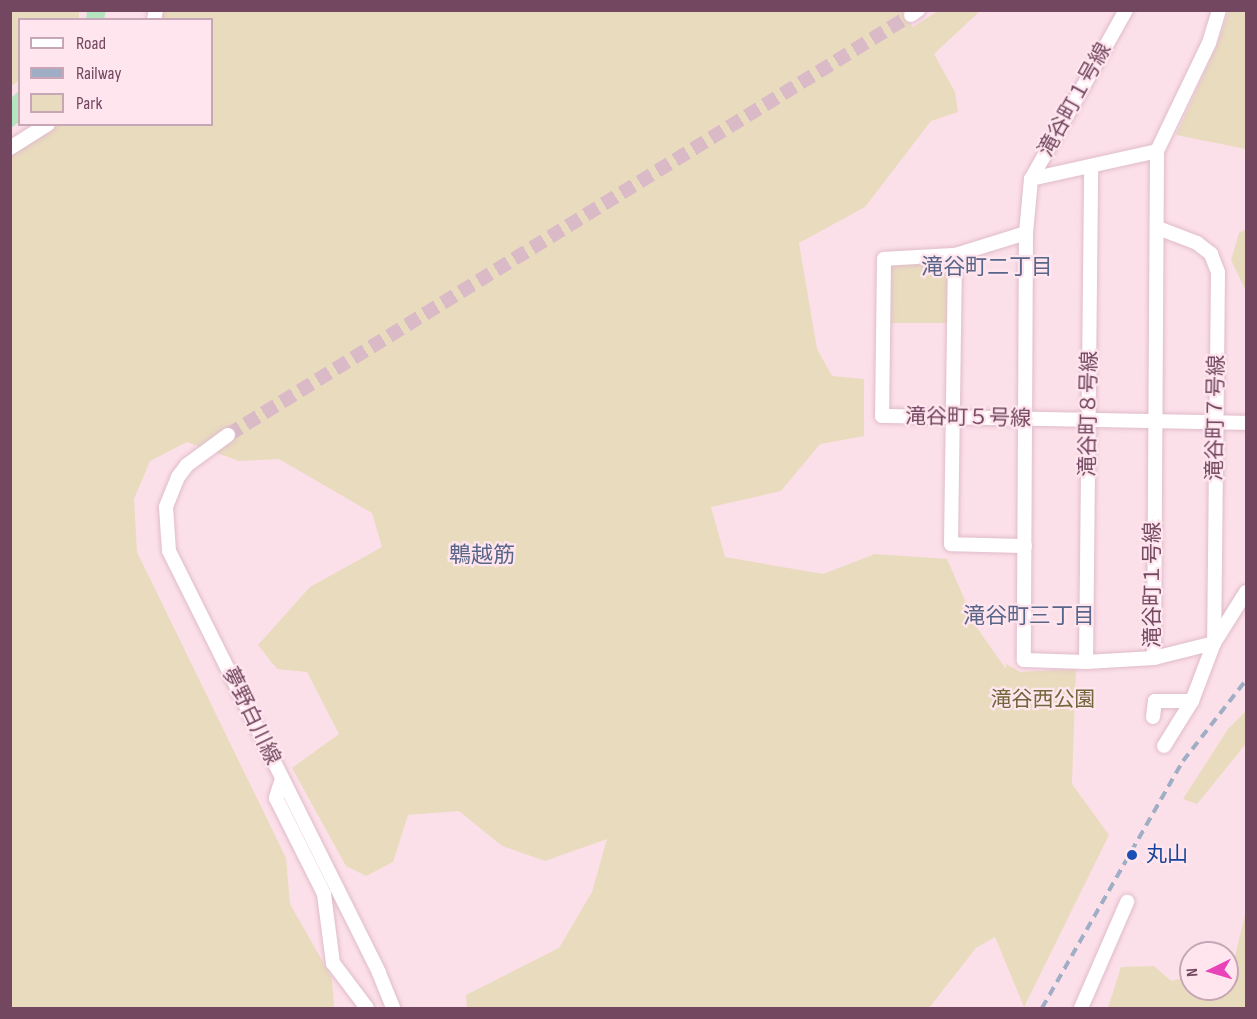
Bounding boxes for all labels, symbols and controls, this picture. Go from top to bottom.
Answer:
legend [18,18,213,126]
text: Road [76,33,106,54]
street label: 滝谷町１号線 [1033,39,1117,161]
text: Railway [76,63,121,84]
text: Park [76,93,102,114]
district label: 滝谷町二丁目 [921,255,1053,281]
street label: 滝谷町８号線 [1075,351,1103,477]
street label: 滝谷町７号線 [1202,355,1230,481]
street label: 滝谷町５号線 [905,404,1031,432]
street label: 滝谷町１号線 [1140,522,1166,648]
district label: 鵯越筋 [449,543,515,569]
district label: 滝谷町三丁目 [963,604,1095,630]
street label: 夢野白川線 [217,663,285,769]
park label: 滝谷西公園 [991,687,1095,713]
place label: 丸山 [1146,842,1188,868]
marker: 丸山 [1123,846,1141,864]
north arrow [1179,941,1239,1001]
text: N [1183,967,1202,978]

